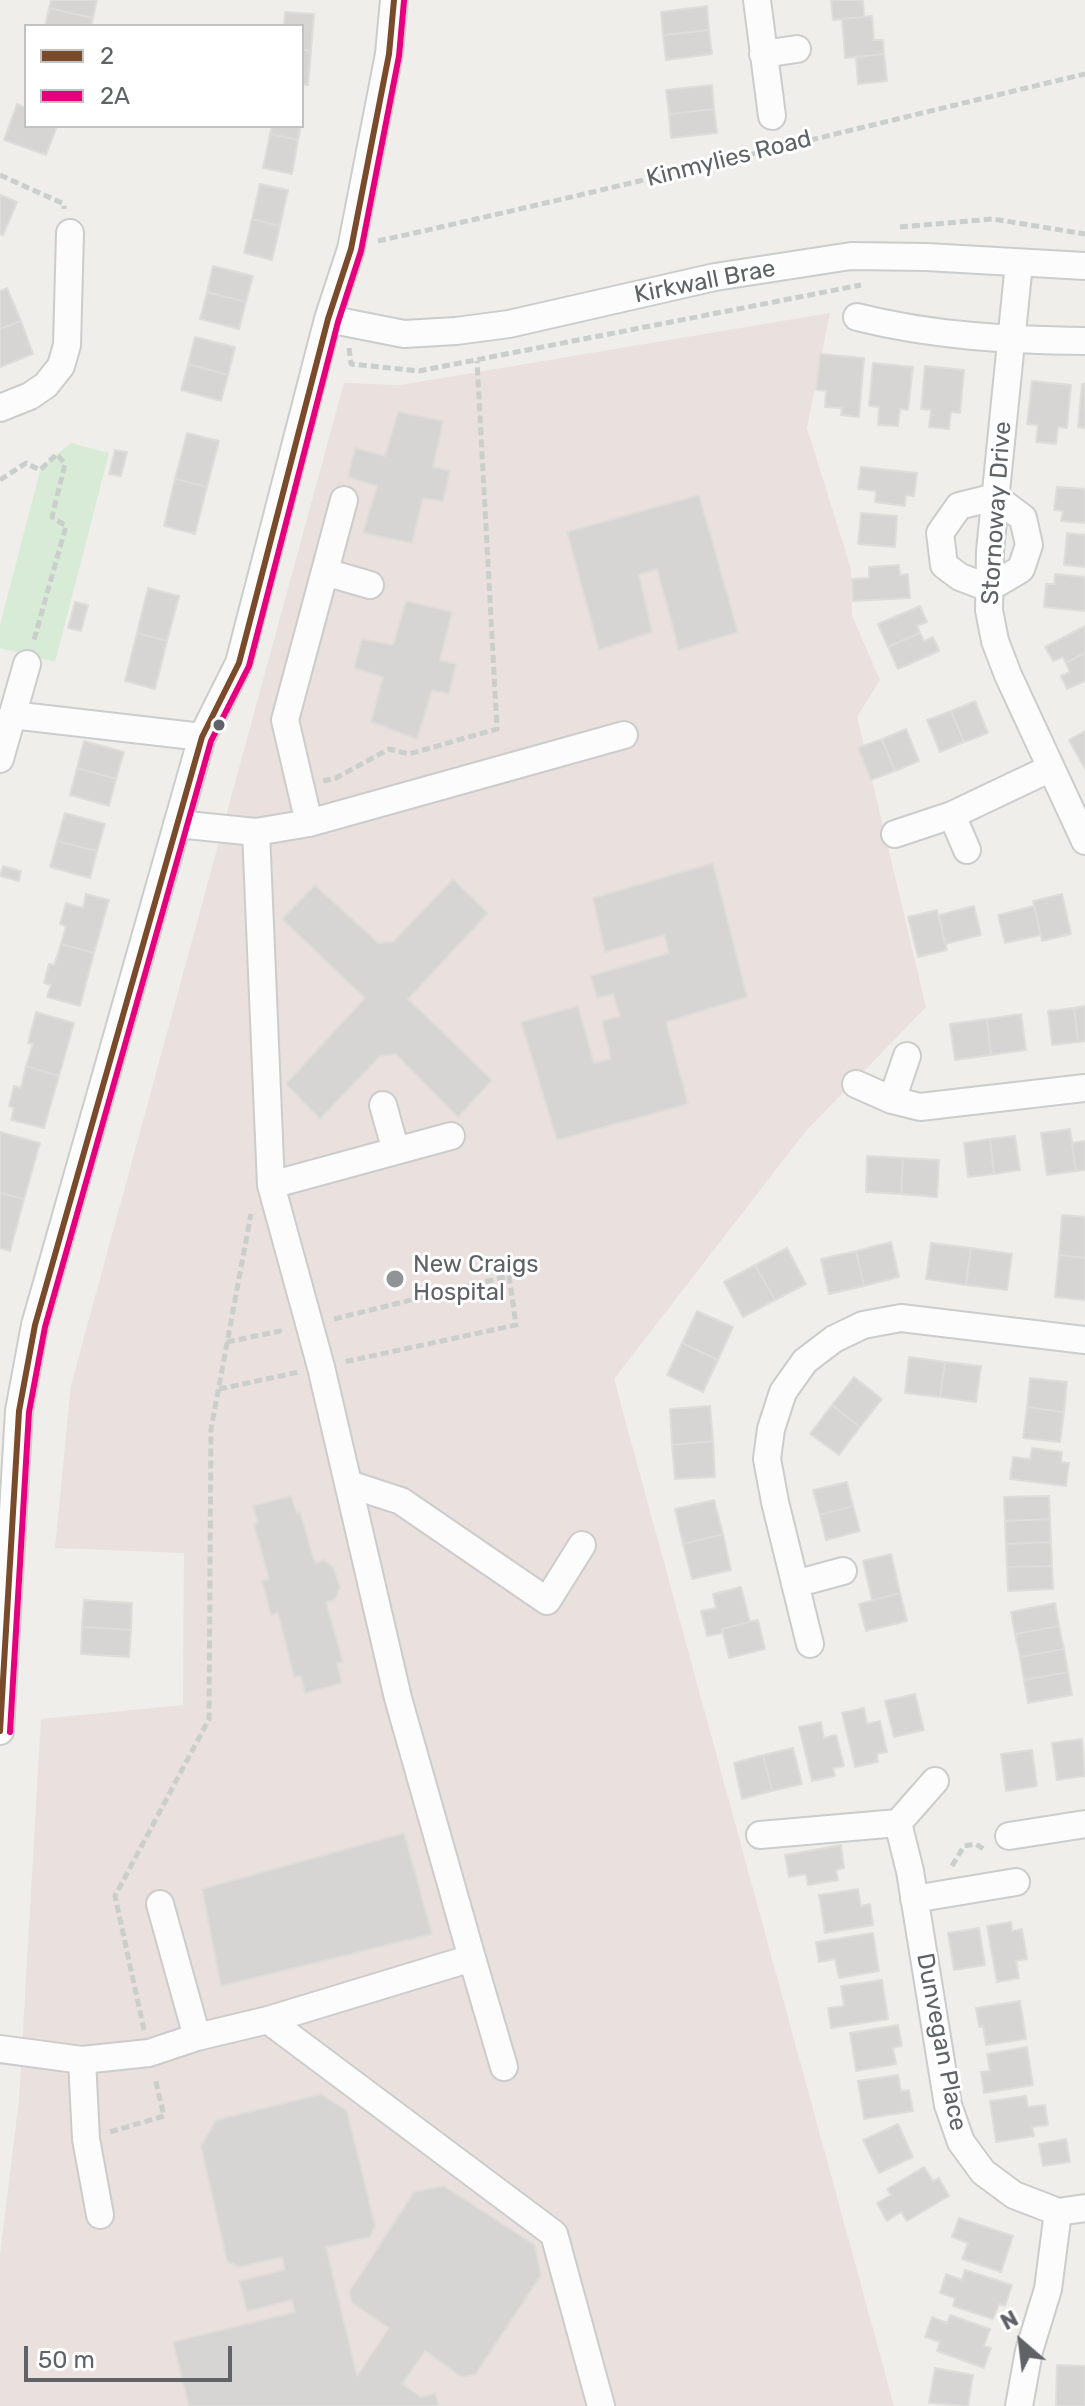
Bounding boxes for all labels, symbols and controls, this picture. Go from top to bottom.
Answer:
legend [24,24,304,128]
text: 2 [100,42,114,70]
text: 2A [100,82,130,110]
street label: Kinmylies Road [644,125,814,193]
street label: Kirkwall Brae [632,254,778,310]
street label: Stornoway Drive [976,420,1018,606]
unlabelled marker [211,717,227,733]
place label: New Craigs Hospital [413,1251,538,1307]
marker: New Craigs Hospital [384,1268,406,1290]
street label: Dunvegan Place [910,1951,972,2133]
north arrow [981,2302,1061,2382]
text: N [996,2305,1023,2336]
scale bar [28,2330,236,2380]
text: 50 m [38,2346,95,2374]

